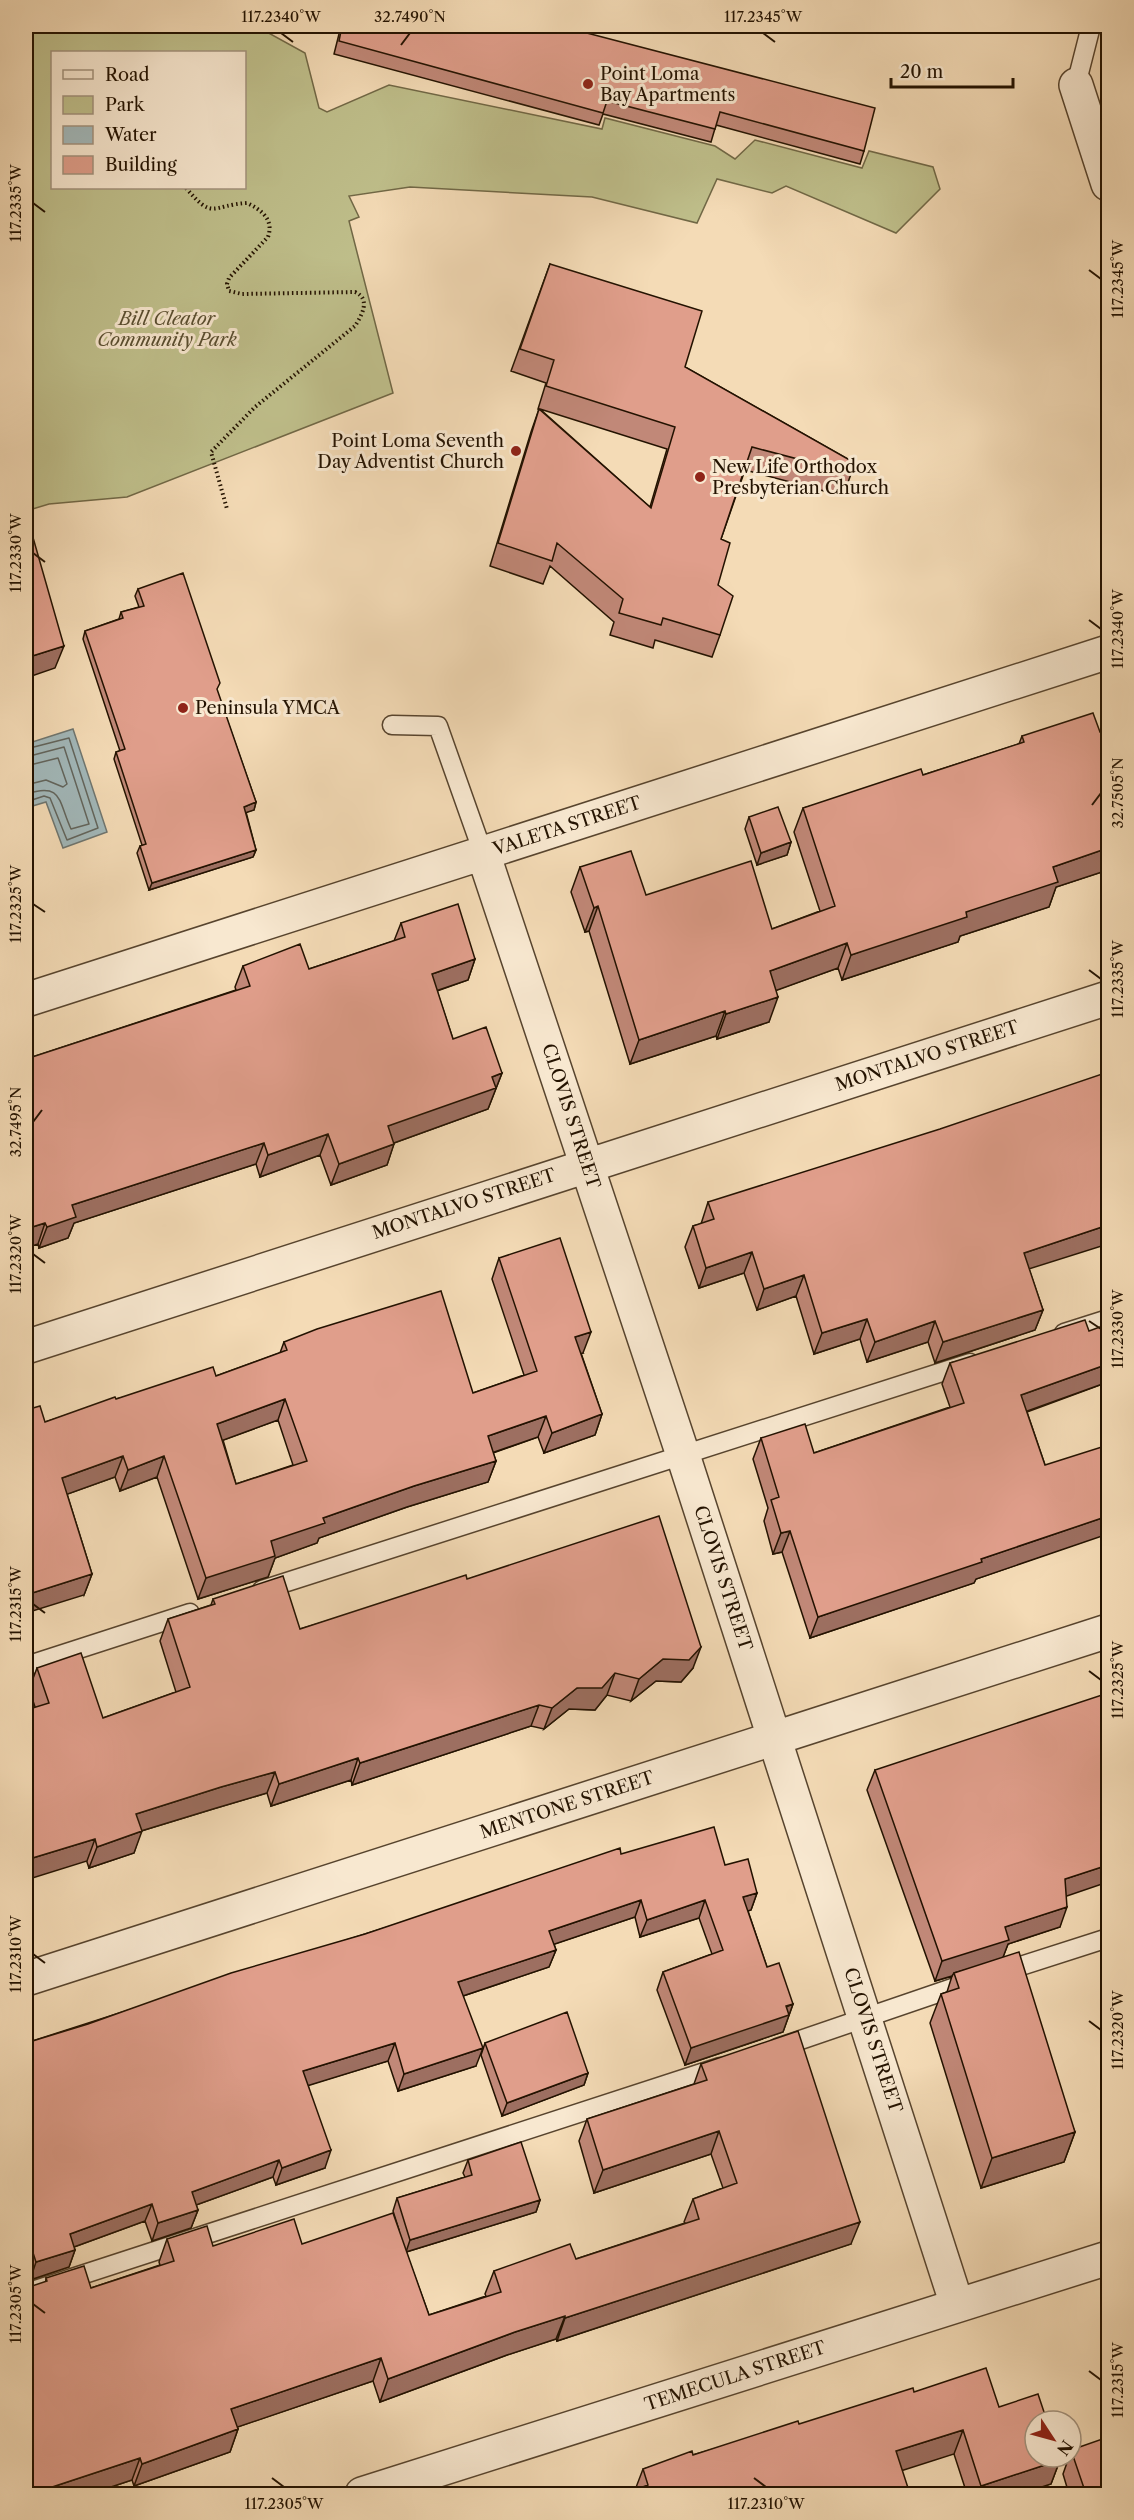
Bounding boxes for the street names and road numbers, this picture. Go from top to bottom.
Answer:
street label: VALETA STREET [489,792,644,861]
street label: MONTALVO STREET [833,1016,1022,1096]
street label: CLOVIS STREET [537,1041,605,1192]
street label: MONTALVO STREET [370,1164,559,1244]
street label: CLOVIS STREET [689,1503,757,1654]
street label: MENTONE STREET [477,1766,657,1844]
street label: CLOVIS STREET [839,1965,907,2116]
street label: TEMECULA STREET [642,2336,829,2416]

